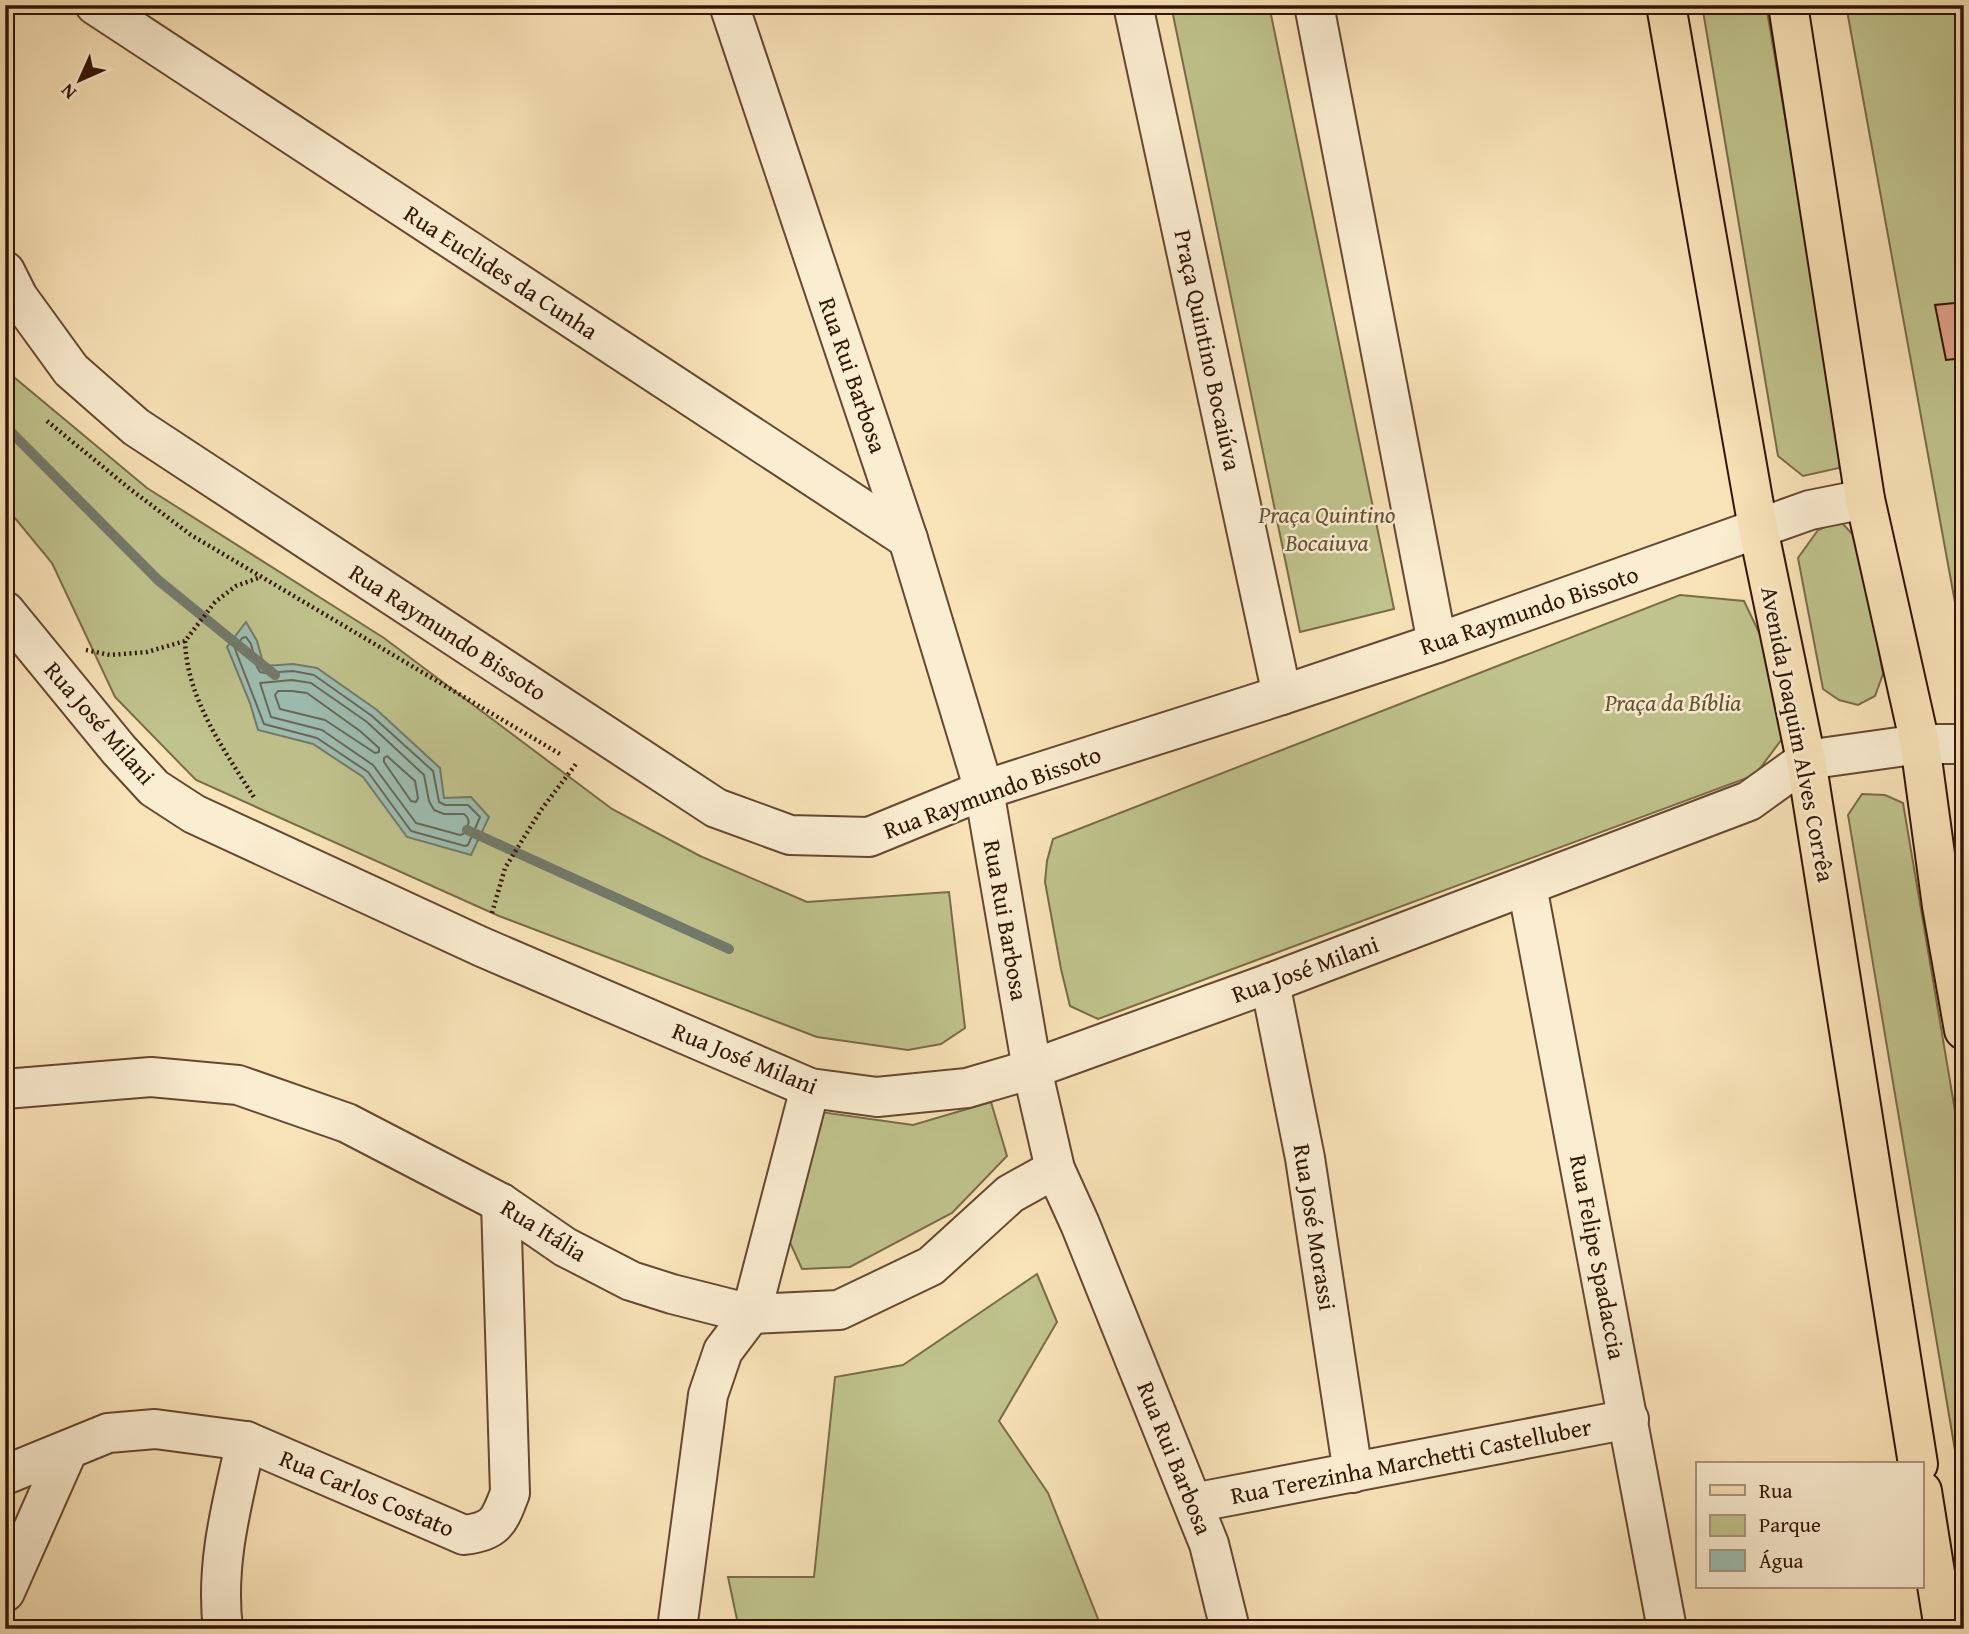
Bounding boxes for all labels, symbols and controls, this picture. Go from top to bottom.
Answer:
north arrow [46,46,116,116]
text: N [53,77,82,106]
street label: Rua Euclides da Cunha [397,196,605,348]
street label: Praça Quintino Bocaiúva [1165,226,1251,474]
street label: Rua Rui Barbosa [810,292,896,458]
park label: Praça Quintino Bocaiuva [1258,497,1395,560]
street label: Rua Raymundo Bissoto [342,555,554,709]
street label: Rua Raymundo Bissoto [1415,556,1643,664]
street label: Avenida Joaquim Alves Corrêa [1752,583,1844,885]
street label: Rua José Milani [36,653,164,793]
park label: Praça da Bíblia [1604,685,1741,720]
street label: Rua Raymundo Bissoto [878,736,1106,848]
street label: Rua Rui Barbosa [975,837,1037,1004]
street label: Rua José Milani [1227,926,1384,1012]
street label: Rua José Milani [667,1013,823,1103]
street label: Rua José Morassi [1285,1141,1345,1313]
street label: Rua Felipe Spadaccia [1561,1152,1635,1363]
street label: Rua Itália [494,1190,594,1270]
street label: Rua Rui Barbosa [1128,1376,1222,1541]
street label: Rua Terezinha Marchetti Castelluber [1228,1409,1595,1513]
street label: Rua Carlos Costato [274,1440,460,1546]
legend [1696,1462,1924,1588]
text: Rua [1759,1475,1792,1506]
text: Parque [1759,1509,1821,1540]
text: Água [1759,1545,1804,1576]

